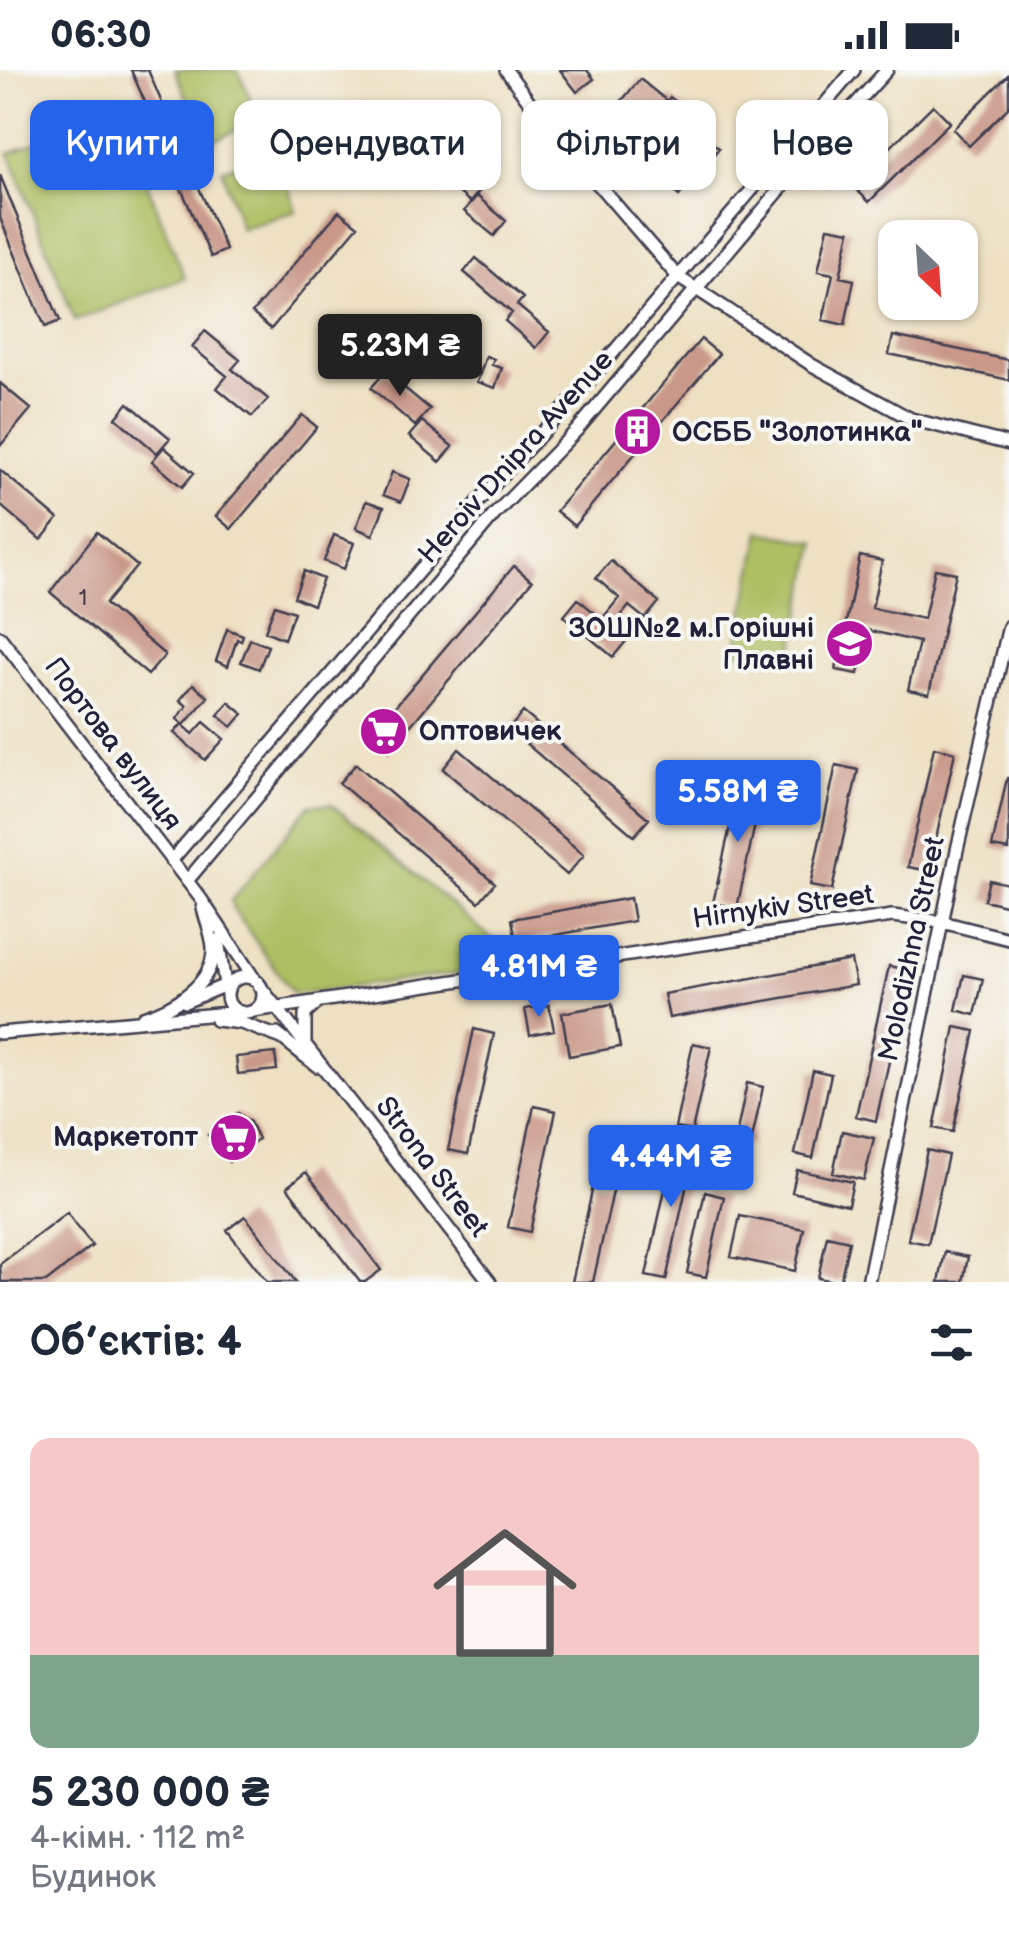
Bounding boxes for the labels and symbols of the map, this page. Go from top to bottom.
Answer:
north arrow [878,220,978,320]
pin: 5.23M ₴ [308,314,492,399]
street label: Heroiv Dnipra Avenue [412,344,620,570]
building icon: ОСББ "Золотинка" [611,406,663,458]
place label: ОСББ "Золотинка" [672,416,923,449]
house number: 1 [79,585,87,612]
place label: ЗОШ№2 м.Горішні Плавні [568,612,814,677]
school or university icon: ЗОШ№2 м.Горішні Плавні [823,618,875,670]
street label: Портова вулиця [37,651,189,837]
supermarket icon: Оптовичек [358,705,410,757]
place label: Оптовичек [419,715,562,748]
pin: 5.58M ₴ [646,760,830,845]
street label: Molodizhna Street [872,833,952,1064]
street label: Hirnykiv Street [690,878,876,936]
pin: 4.81M ₴ [447,935,631,1020]
street label: Strona Street [369,1091,496,1244]
supermarket icon: Маркетопт [207,1111,259,1163]
place label: Маркетопт [53,1121,199,1154]
pin: 4.44M ₴ [579,1125,763,1210]

